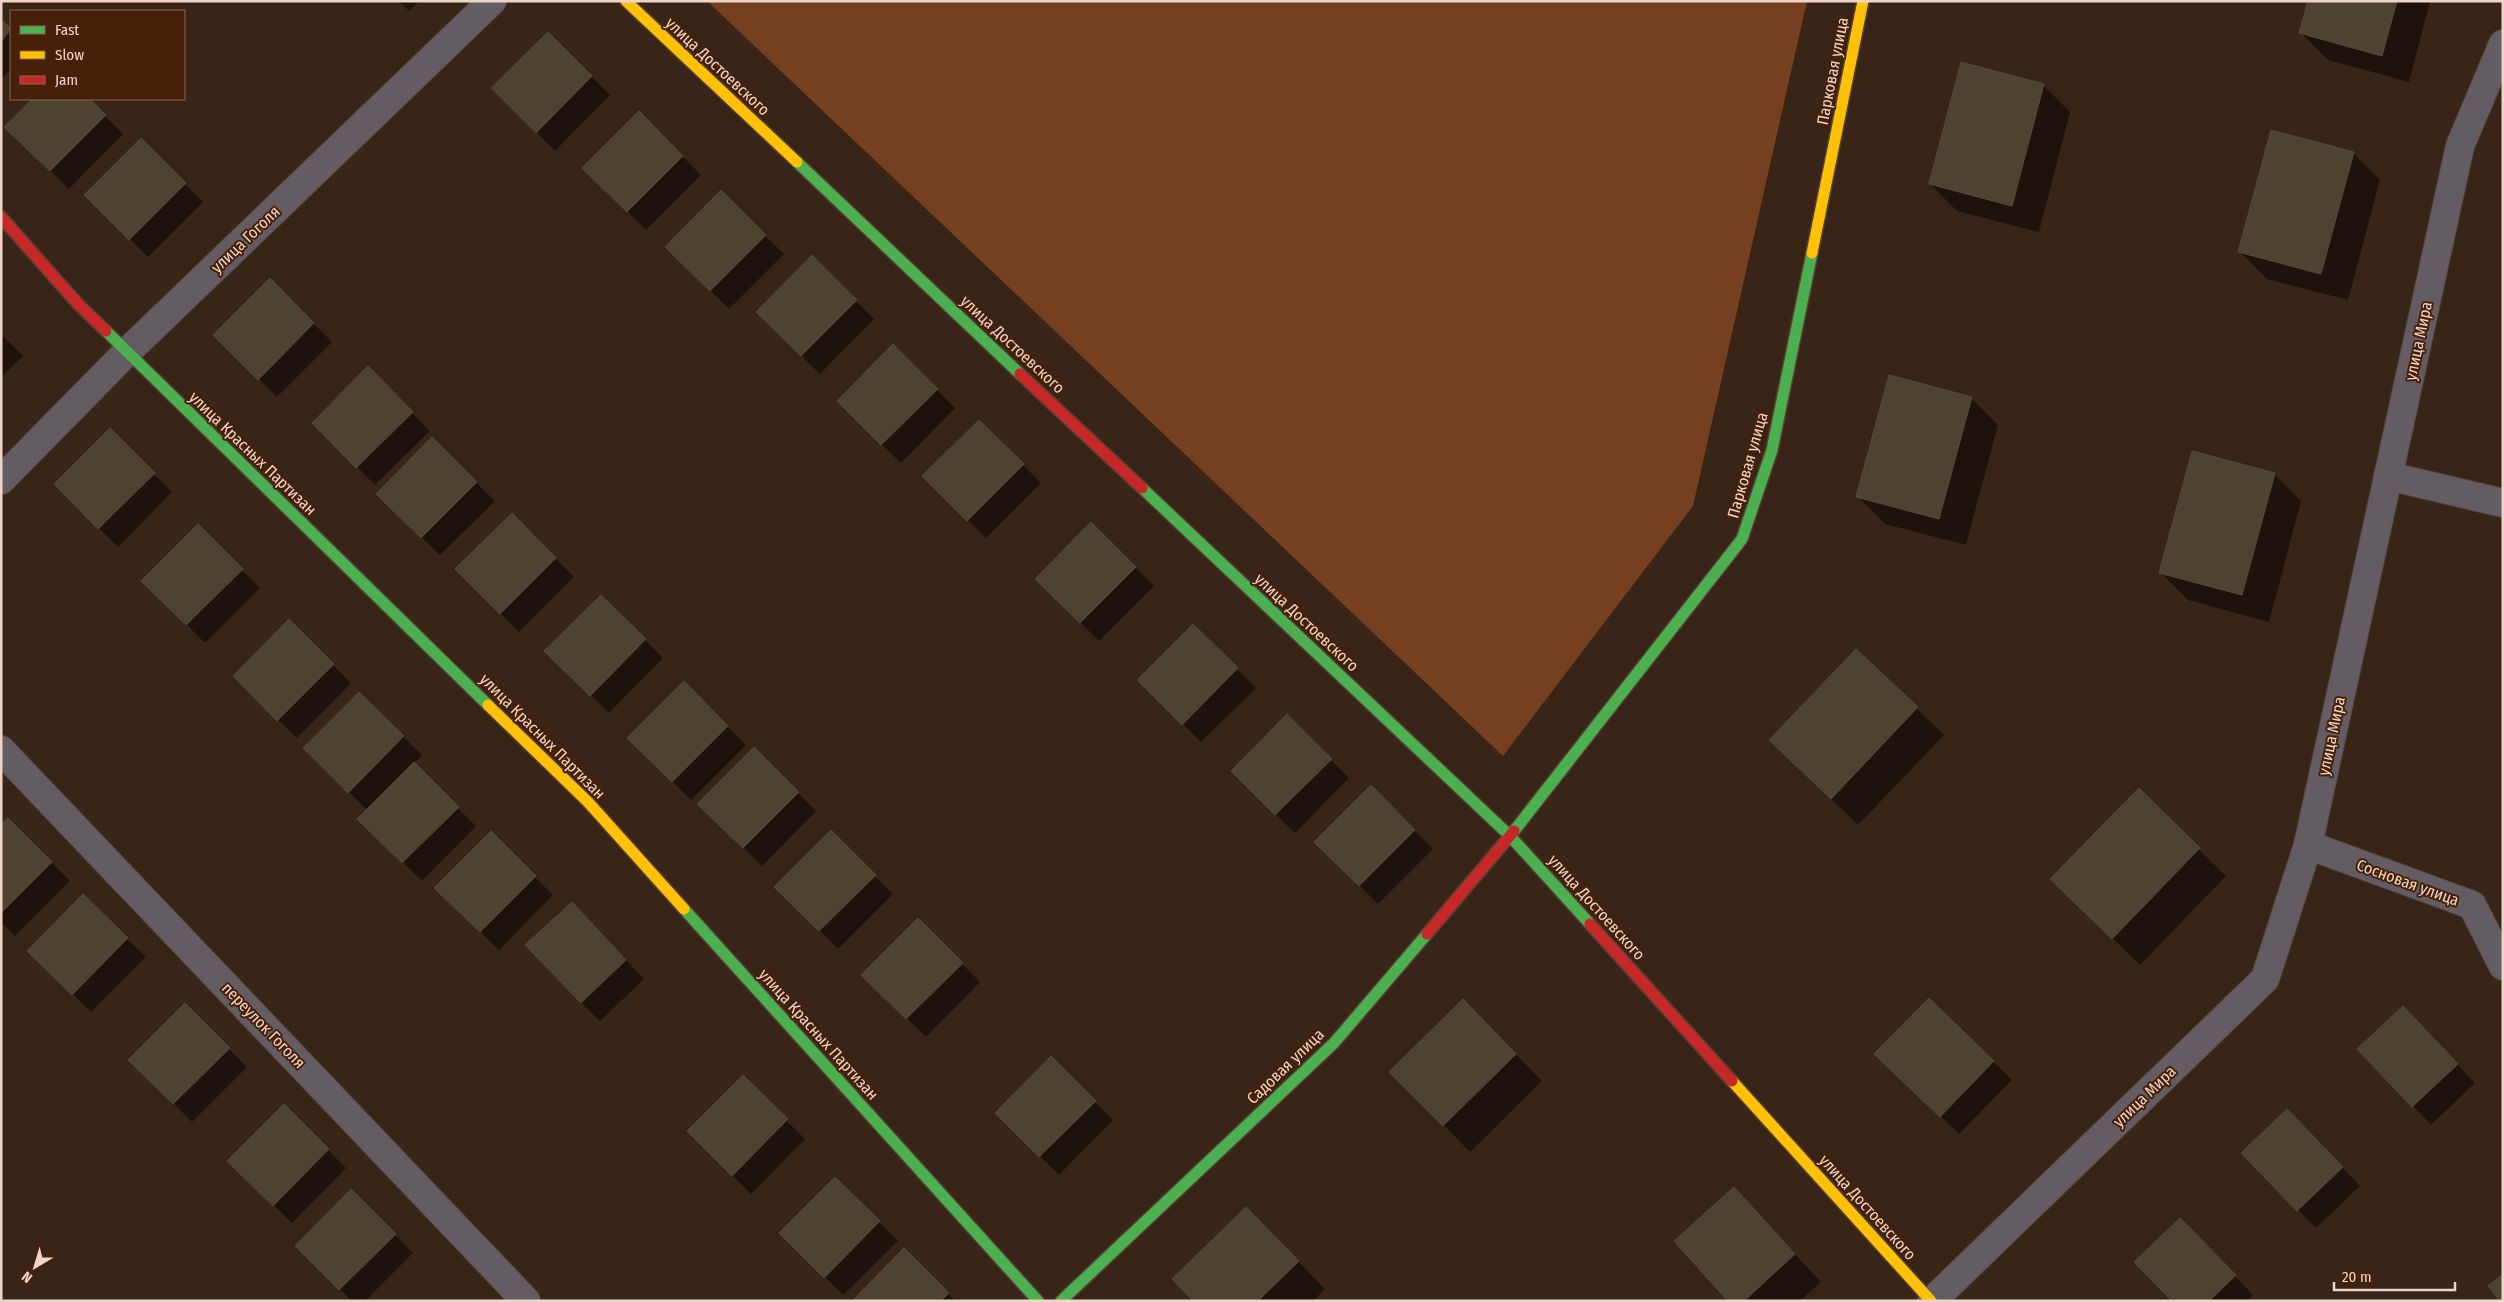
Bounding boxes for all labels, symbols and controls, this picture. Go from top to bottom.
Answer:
legend [10,10,185,100]
street label: улица Достоевского [662,13,774,119]
street label: Парковая улица [1813,15,1852,127]
text: Fast [55,21,79,39]
text: Slow [55,46,84,64]
text: Jam [55,71,78,89]
street label: улица Гоголя [207,202,284,277]
street label: улица Достоевского [957,291,1069,397]
street label: улица Мира [2401,300,2436,382]
street label: улица Красных Партизан [185,388,320,519]
street label: Парковая улица [1723,410,1772,520]
street label: улица Достоевского [1251,569,1363,675]
street label: улица Красных Партизан [476,670,609,803]
street label: улица Мира [2314,695,2349,777]
street label: улица Достоевского [1544,851,1649,964]
street label: Сосновая улица [2354,855,2462,910]
street label: улица Красных Партизан [755,965,882,1104]
street label: переулок Гоголя [218,978,309,1072]
street label: Садовая улица [1243,1025,1328,1108]
street label: улица Мира [2109,1062,2180,1131]
street label: улица Достоевского [1815,1151,1920,1264]
north arrow [10,1242,60,1292]
scale bar [2334,1260,2455,1292]
text: N [19,1268,36,1286]
text: 20 m [2342,1268,2372,1286]

